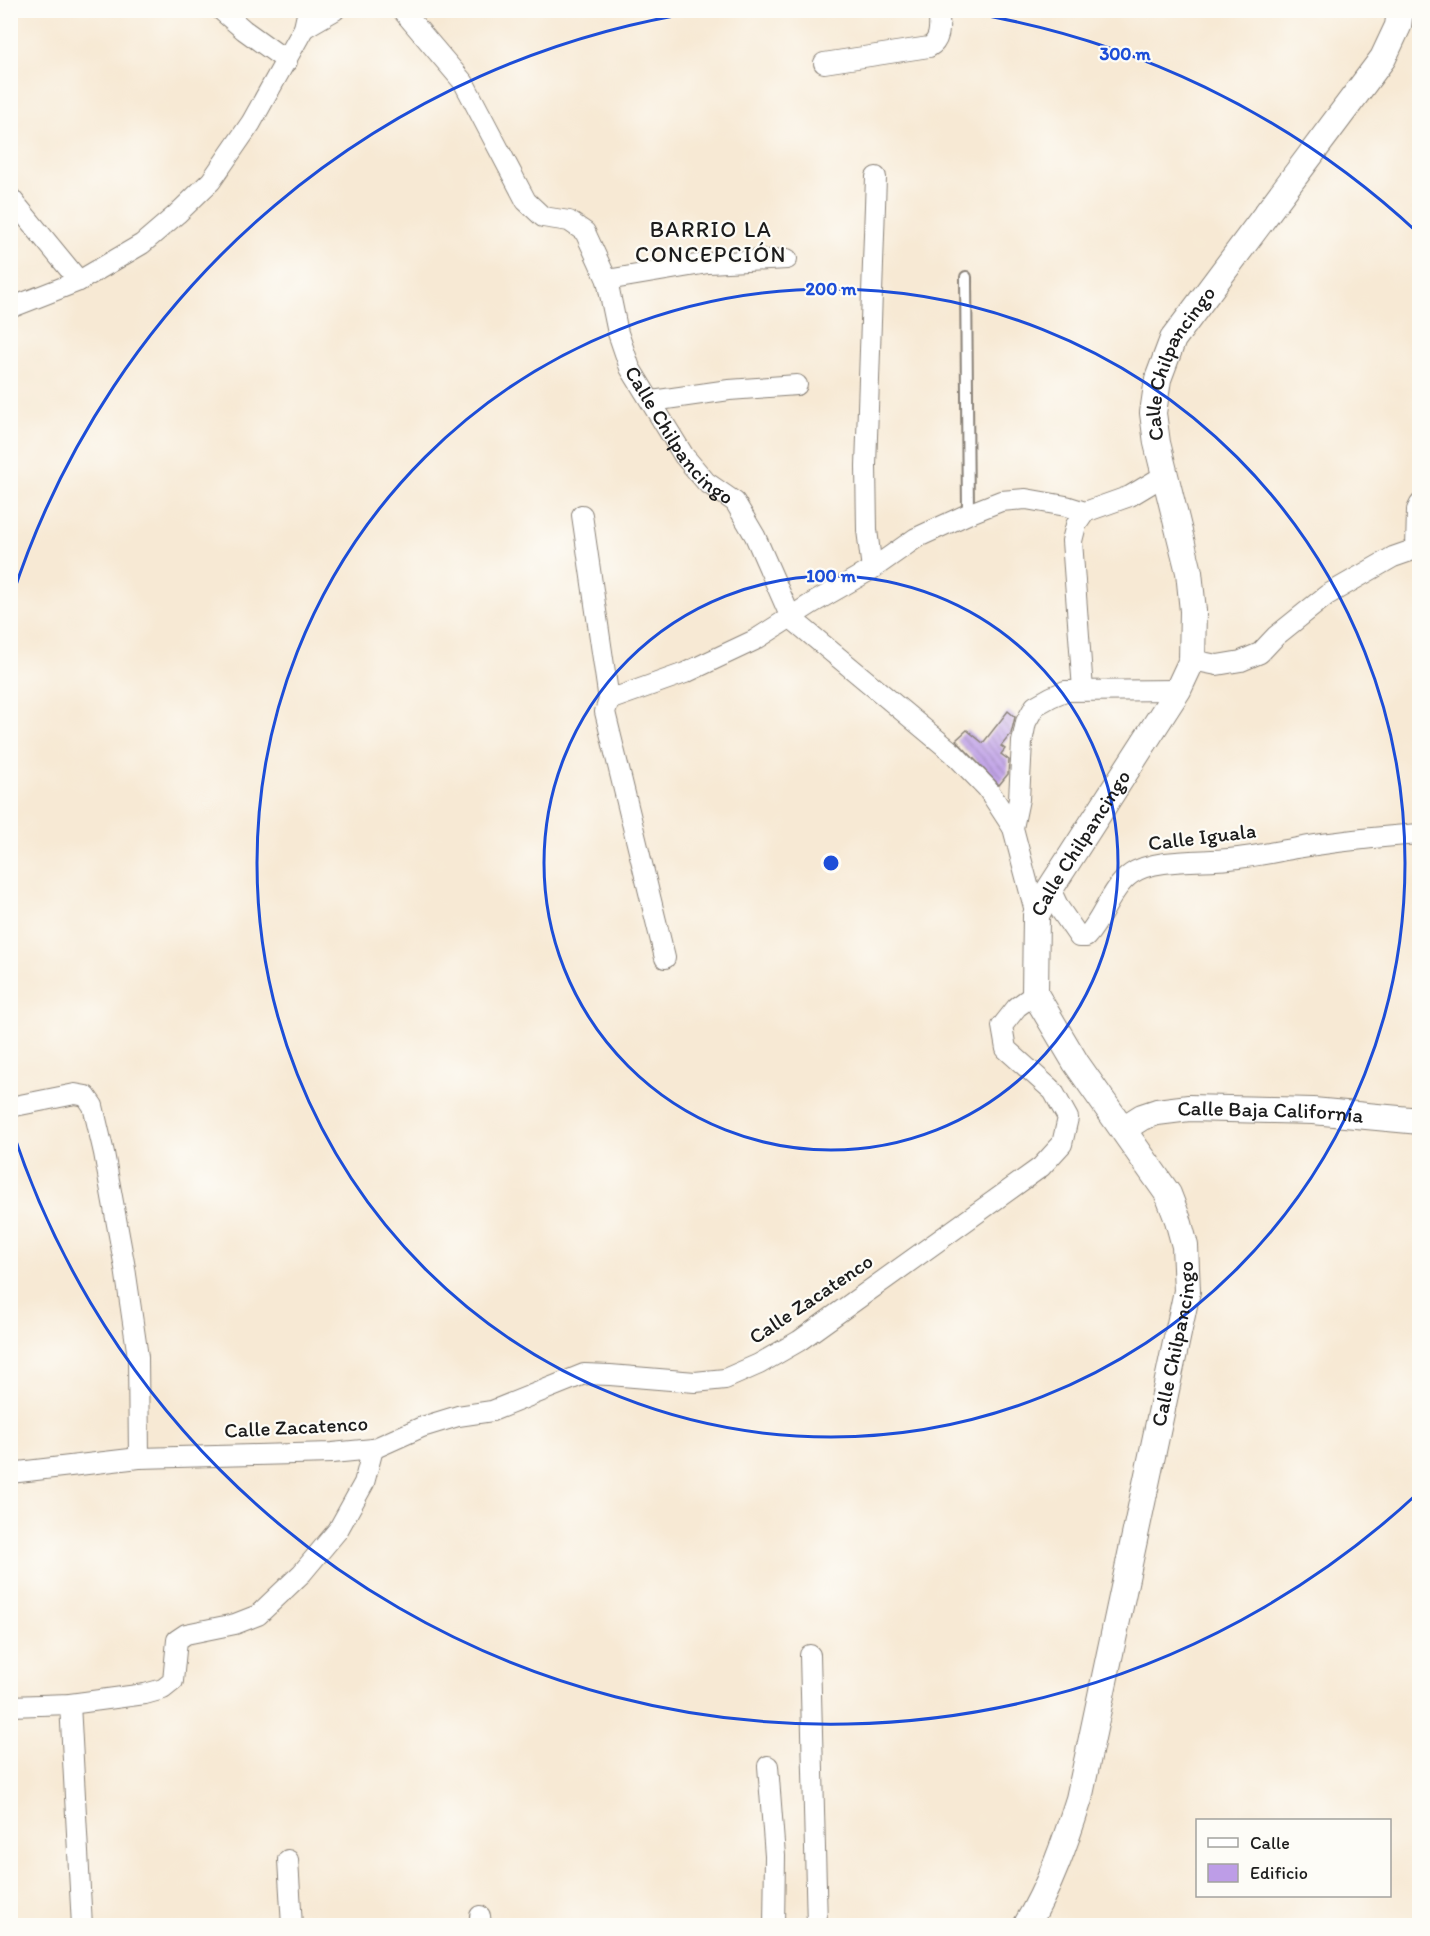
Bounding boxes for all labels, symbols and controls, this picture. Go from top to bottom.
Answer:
text: 300 m [1099,43,1151,65]
district label: BARRIO LA CONCEPCIÓN [635,216,787,268]
text: 200 m [806,278,857,300]
street label: Calle Chilpancingo [1140,281,1220,443]
street label: Calle Chilpancingo [620,361,739,509]
text: 100 m [806,565,857,587]
street label: Calle Chilpancingo [1025,765,1135,920]
street label: Calle Iguala [1147,817,1257,856]
centre of rings [821,853,841,873]
street label: Calle Baja California [1176,1095,1365,1128]
street label: Calle Zacatenco [744,1248,877,1349]
street label: Calle Chilpancingo [1146,1261,1199,1429]
street label: Calle Zacatenco [223,1410,369,1443]
legend [1196,1819,1391,1897]
text: Calle [1250,1832,1290,1854]
text: Edificio [1250,1862,1308,1884]

